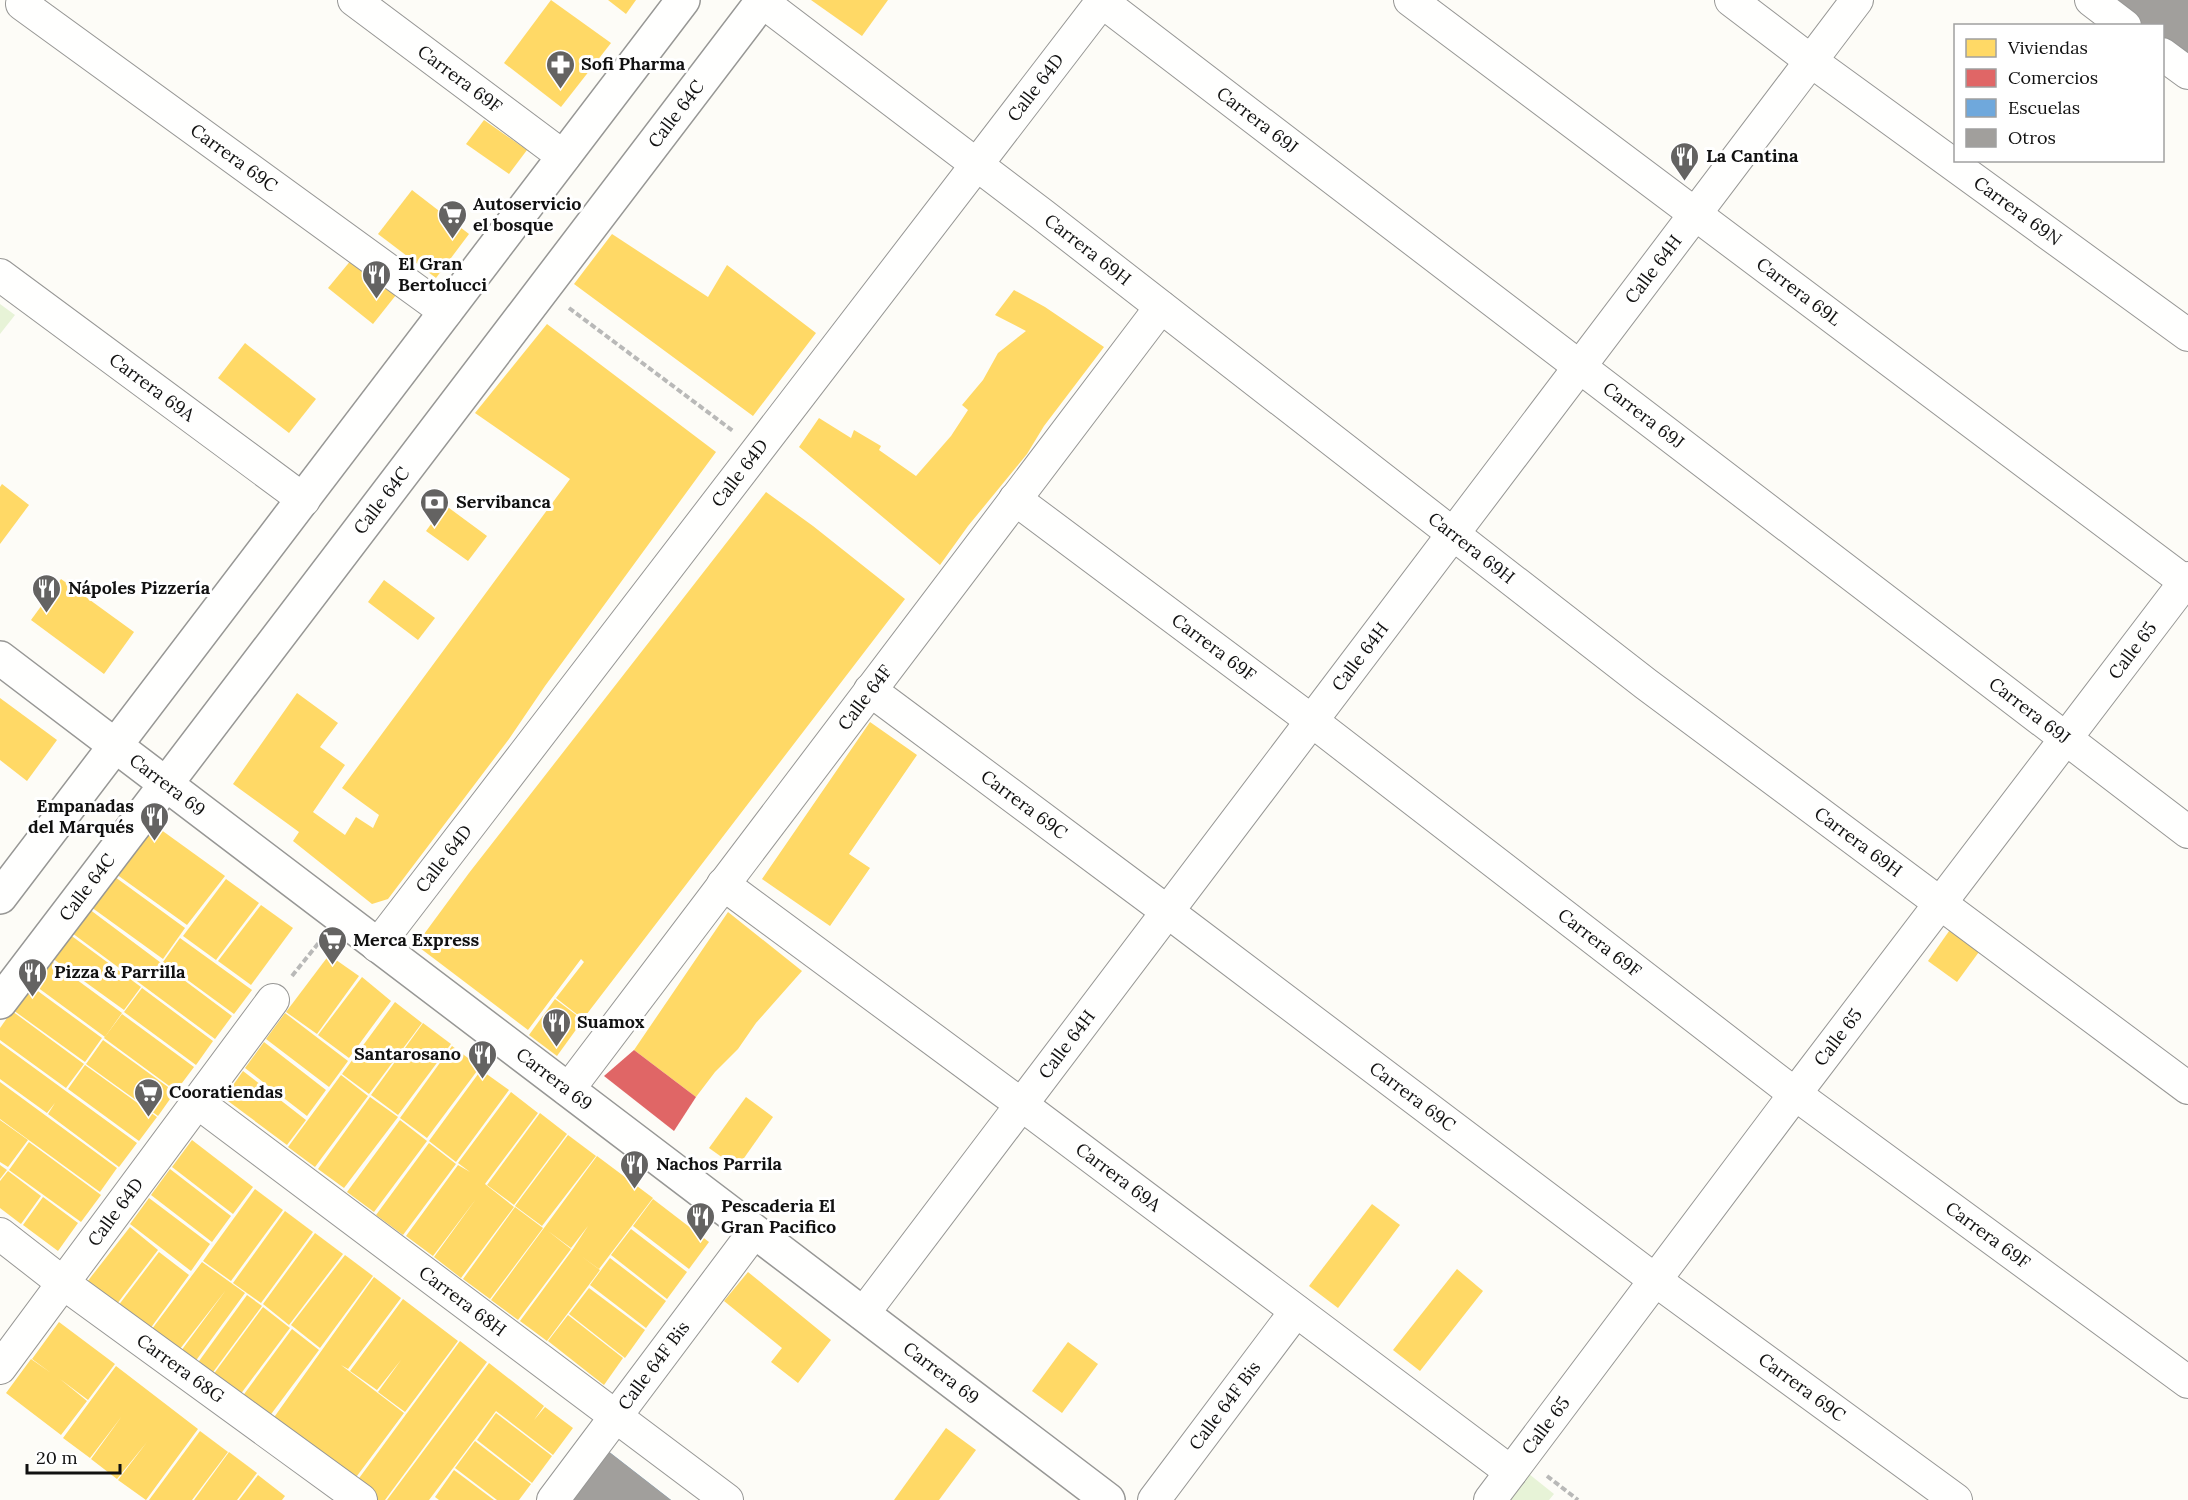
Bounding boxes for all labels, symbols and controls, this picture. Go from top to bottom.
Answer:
legend [1954,24,2164,162]
text: Viviendas [2007,36,2088,59]
street label: Carrera 69F [413,40,507,118]
pharmacy icon: Sofi Pharma [544,48,576,90]
street label: Calle 64D [1002,49,1069,126]
place label: Sofi Pharma [581,52,686,75]
text: Comercios [2008,66,2098,89]
street label: Calle 64C [643,75,709,152]
street label: Carrera 69J [1212,81,1303,158]
text: Escuelas [2008,96,2080,119]
street label: Carrera 69C [186,118,283,197]
text: Otros [2008,126,2056,149]
restaurant icon: La Cantina [1669,140,1701,182]
place label: La Cantina [1706,144,1799,167]
street label: Carrera 69N [1969,171,2066,250]
place label: Autoservicio el bosque [473,192,582,236]
supermarket icon: Autoservicio el bosque [436,198,468,240]
street label: Carrera 69H [1040,208,1136,290]
street label: Calle 64H [1619,230,1686,308]
place label: El Gran Bertolucci [398,252,487,296]
street label: Carrera 69L [1752,252,1846,331]
restaurant icon: El Gran Bertolucci [361,258,393,300]
street label: Carrera 69A [105,348,200,427]
street label: Carrera 69J [1598,377,1689,454]
street label: Calle 64D [706,434,773,512]
street label: Calle 64C [348,462,415,539]
bank icon: Servibanca [419,486,451,528]
place label: Servibanca [456,490,551,513]
street label: Carrera 69H [1424,507,1520,589]
restaurant icon: Nápoles Pizzería [31,572,63,614]
place label: Nápoles Pizzería [68,576,211,599]
street label: Carrera 69F [1167,608,1261,686]
street label: Calle 65 [2103,617,2161,684]
street label: Calle 64H [1326,618,1393,696]
street label: Calle 64F [832,660,897,735]
street label: Carrera 69J [1984,672,2075,749]
street label: Carrera 69 [125,748,210,821]
street label: Carrera 69C [976,765,1072,844]
place label: Empanadas del Marqués [28,794,134,838]
restaurant icon: Empanadas del Marqués [139,800,171,842]
street label: Carrera 69H [1810,802,1907,882]
street label: Calle 64D [410,820,477,897]
street label: Calle 64C [54,848,120,926]
street label: Carrera 69F [1553,903,1646,982]
supermarket icon: Merca Express [316,924,348,966]
place label: Merca Express [353,928,480,951]
restaurant icon: Pizza & Parrilla [17,956,49,998]
place label: Pizza & Parrilla [54,960,186,983]
street label: Calle 65 [1808,1004,1867,1070]
street label: Calle 64H [1033,1005,1100,1083]
restaurant icon: Suamox [540,1006,572,1048]
place label: Suamox [577,1010,645,1033]
restaurant icon: Santarosano [466,1038,498,1080]
place label: Santarosano [354,1042,461,1065]
street label: Carrera 69 [512,1042,597,1115]
street label: Carrera 69C [1365,1056,1461,1137]
supermarket icon: Cooratiendas [132,1076,164,1118]
place label: Cooratiendas [169,1080,283,1103]
street label: Carrera 69A [1071,1137,1166,1217]
restaurant icon: Nachos Parrila [619,1148,651,1190]
place label: Nachos Parrila [656,1152,783,1175]
street label: Calle 64D [82,1173,148,1251]
place label: Pescaderia El Gran Pacifico [721,1194,836,1238]
street label: Carrera 69F [1941,1196,2035,1274]
restaurant icon: Pescaderia El Gran Pacifico [684,1200,716,1242]
street label: Carrera 68H [415,1261,511,1341]
street label: Calle 64F Bis [613,1316,694,1414]
street label: Carrera 68G [132,1328,229,1408]
street label: Carrera 69 [899,1336,984,1409]
street label: Carrera 69C [1754,1348,1851,1427]
street label: Calle 64F Bis [1184,1356,1265,1454]
street label: Calle 65 [1516,1392,1575,1459]
scale bar [27,1437,120,1475]
text: 20 m [36,1446,78,1469]

